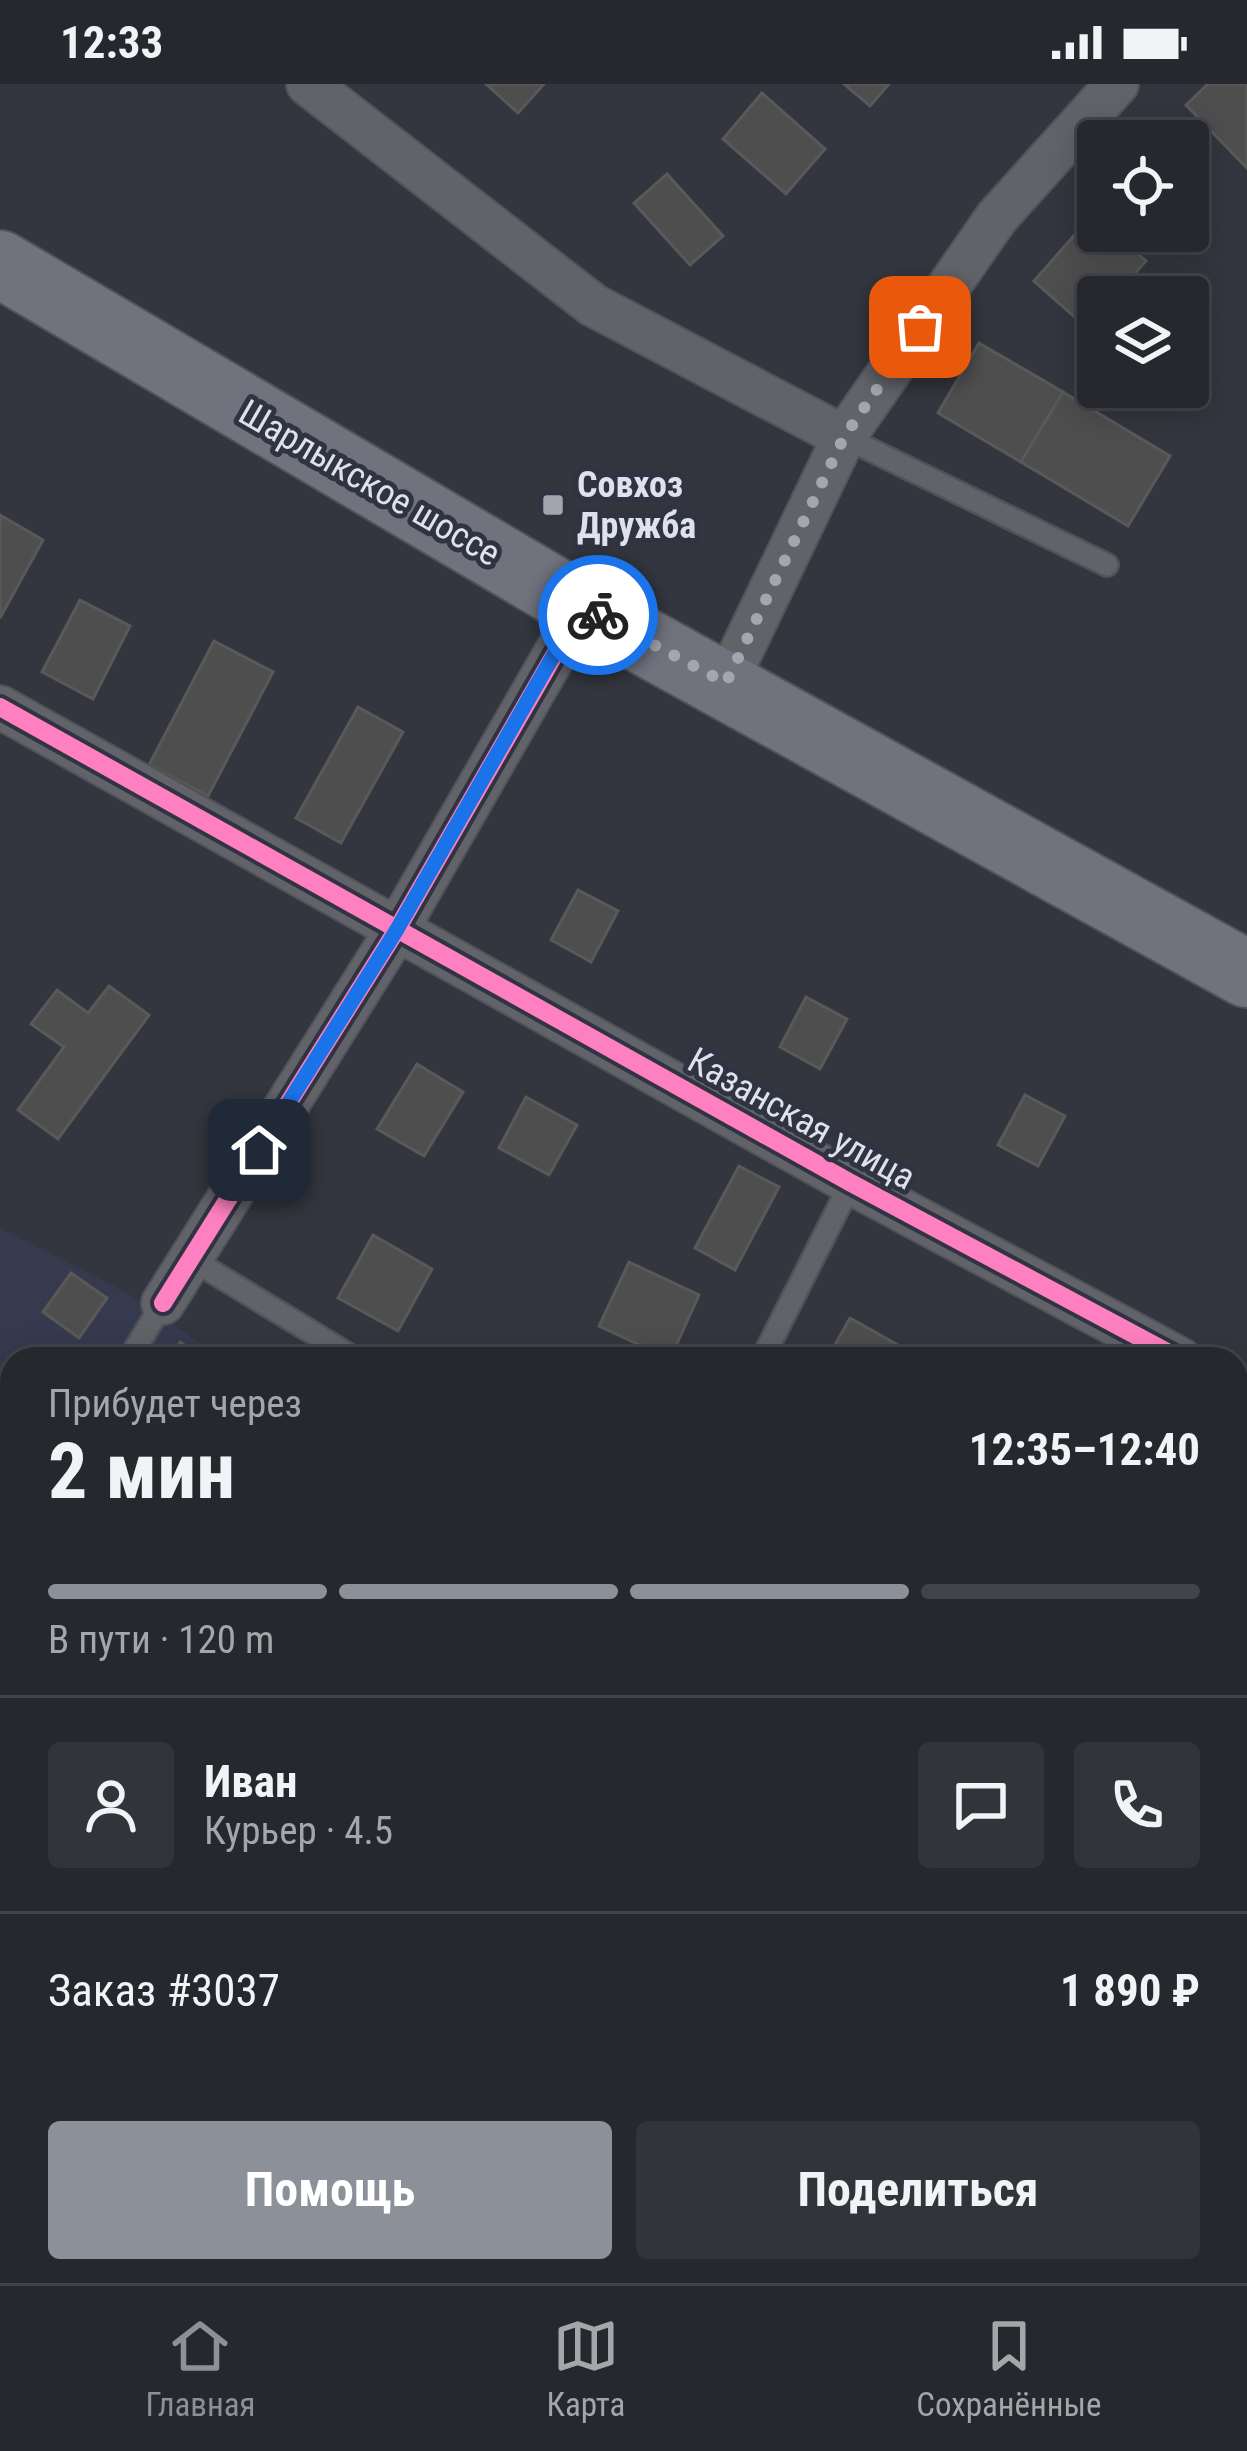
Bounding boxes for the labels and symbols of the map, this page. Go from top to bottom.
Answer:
pin [869,276,971,378]
street label: Шарлыкское шоссе [232,391,507,575]
place label: Совхоз Дружба [577,464,696,547]
marker: Совхоз Дружба [540,492,566,518]
courier [538,555,658,675]
street label: Казанская улица [681,1039,922,1199]
pin [208,1099,310,1201]

